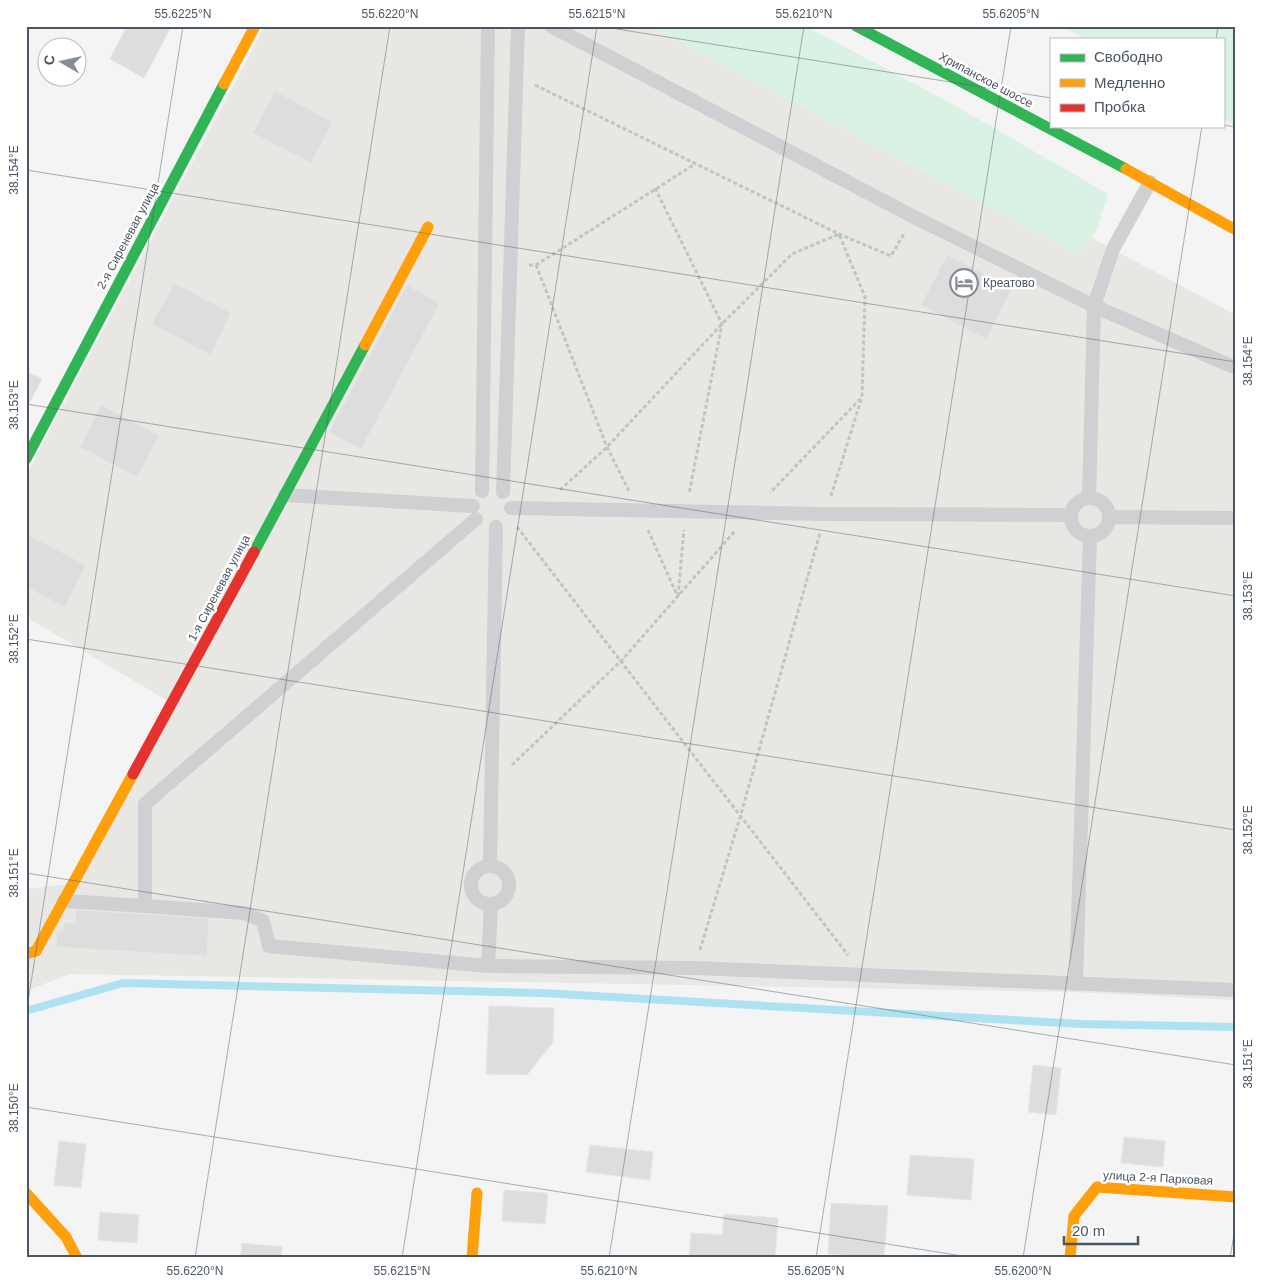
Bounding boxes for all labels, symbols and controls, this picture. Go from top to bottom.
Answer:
text: 55.6225°N [155,7,211,21]
text: 55.6220°N [362,7,418,21]
text: 55.6215°N [569,7,625,21]
text: 55.6210°N [776,7,832,21]
text: 55.6205°N [983,7,1039,21]
north arrow [38,38,88,88]
legend [1050,38,1224,128]
text: Свободно [1094,48,1163,65]
street label: Хрипанское шоссе [937,49,1036,111]
text: С [40,54,58,66]
text: Медленно [1094,74,1165,91]
text: Пробка [1094,98,1146,115]
text: 38.154°E [7,145,21,195]
street label: 2-я Сиреневая улица [94,180,162,291]
hotel icon: Креатово [949,268,979,298]
place label: Креатово [983,276,1035,290]
text: 38.154°E [1241,336,1255,386]
text: 38.153°E [7,380,21,430]
street label: 1-я Сиреневая улица [185,532,253,643]
text: 38.153°E [1241,571,1255,621]
text: 38.152°E [7,614,21,664]
text: 38.152°E [1241,805,1255,855]
text: 38.151°E [7,848,21,898]
text: 38.151°E [1241,1039,1255,1089]
text: 38.150°E [7,1083,21,1133]
street label: улица 2-я Парковая [1103,1168,1213,1188]
scale bar [1064,1214,1138,1246]
text: 20 m [1072,1222,1105,1239]
text: 55.6220°N [167,1264,223,1278]
text: 55.6215°N [374,1264,430,1278]
text: 55.6210°N [581,1264,637,1278]
text: 55.6205°N [788,1264,844,1278]
text: 55.6200°N [995,1264,1051,1278]

